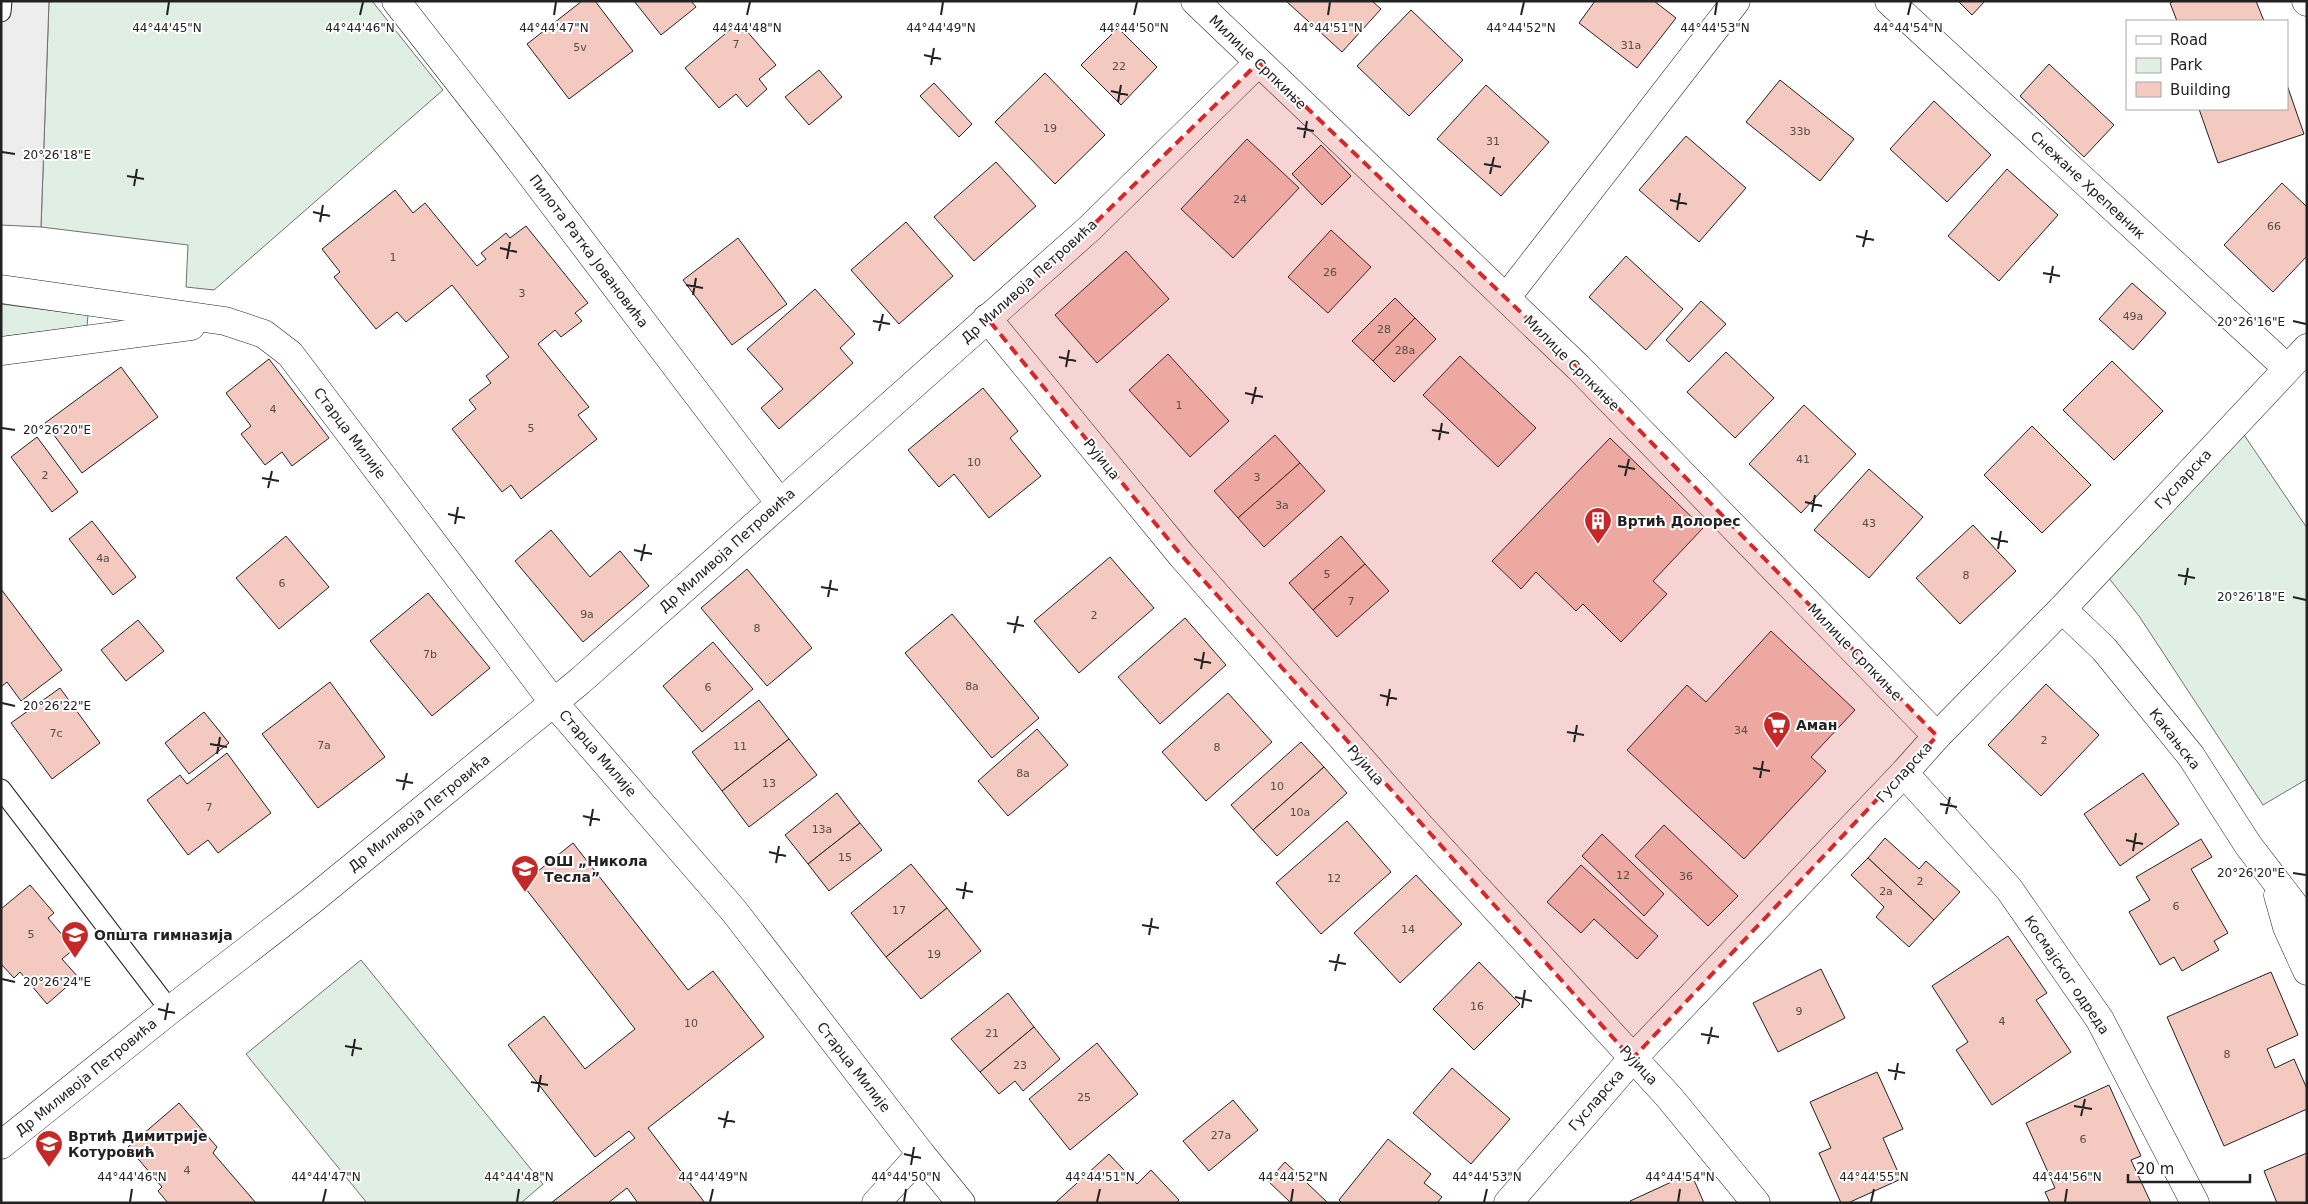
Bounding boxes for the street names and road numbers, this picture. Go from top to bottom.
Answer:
street label: Милице Српкиње [1206,12,1310,112]
street label: Снежане Хрепевник [2027,128,2149,242]
street label: Пилота Ратка Јовановића [526,171,652,331]
street label: Др Миливоја Петровића [958,216,1100,346]
street label: Милице Српкиње [1521,312,1623,414]
street label: Старца Милије [311,384,389,482]
street label: Рујица [1081,435,1123,483]
street label: Гусларска [2151,446,2215,512]
street label: Др Миливоја Петровића [656,485,798,615]
street label: Милице Српкиње [1805,600,1905,704]
street label: Какањска [2146,705,2204,773]
street label: Старца Милије [556,706,640,800]
street label: Гусларска [1873,739,1935,805]
street label: Рујица [1344,742,1388,788]
street label: Др Миливоја Петровића [345,751,493,875]
street label: Космајског одреда [2021,913,2113,1037]
street label: Др Миливоја Петровића [12,1015,160,1139]
street label: Старца Милије [814,1019,894,1115]
street label: Рујица [1617,1042,1661,1088]
street label: Гусларска [1565,1066,1627,1134]

